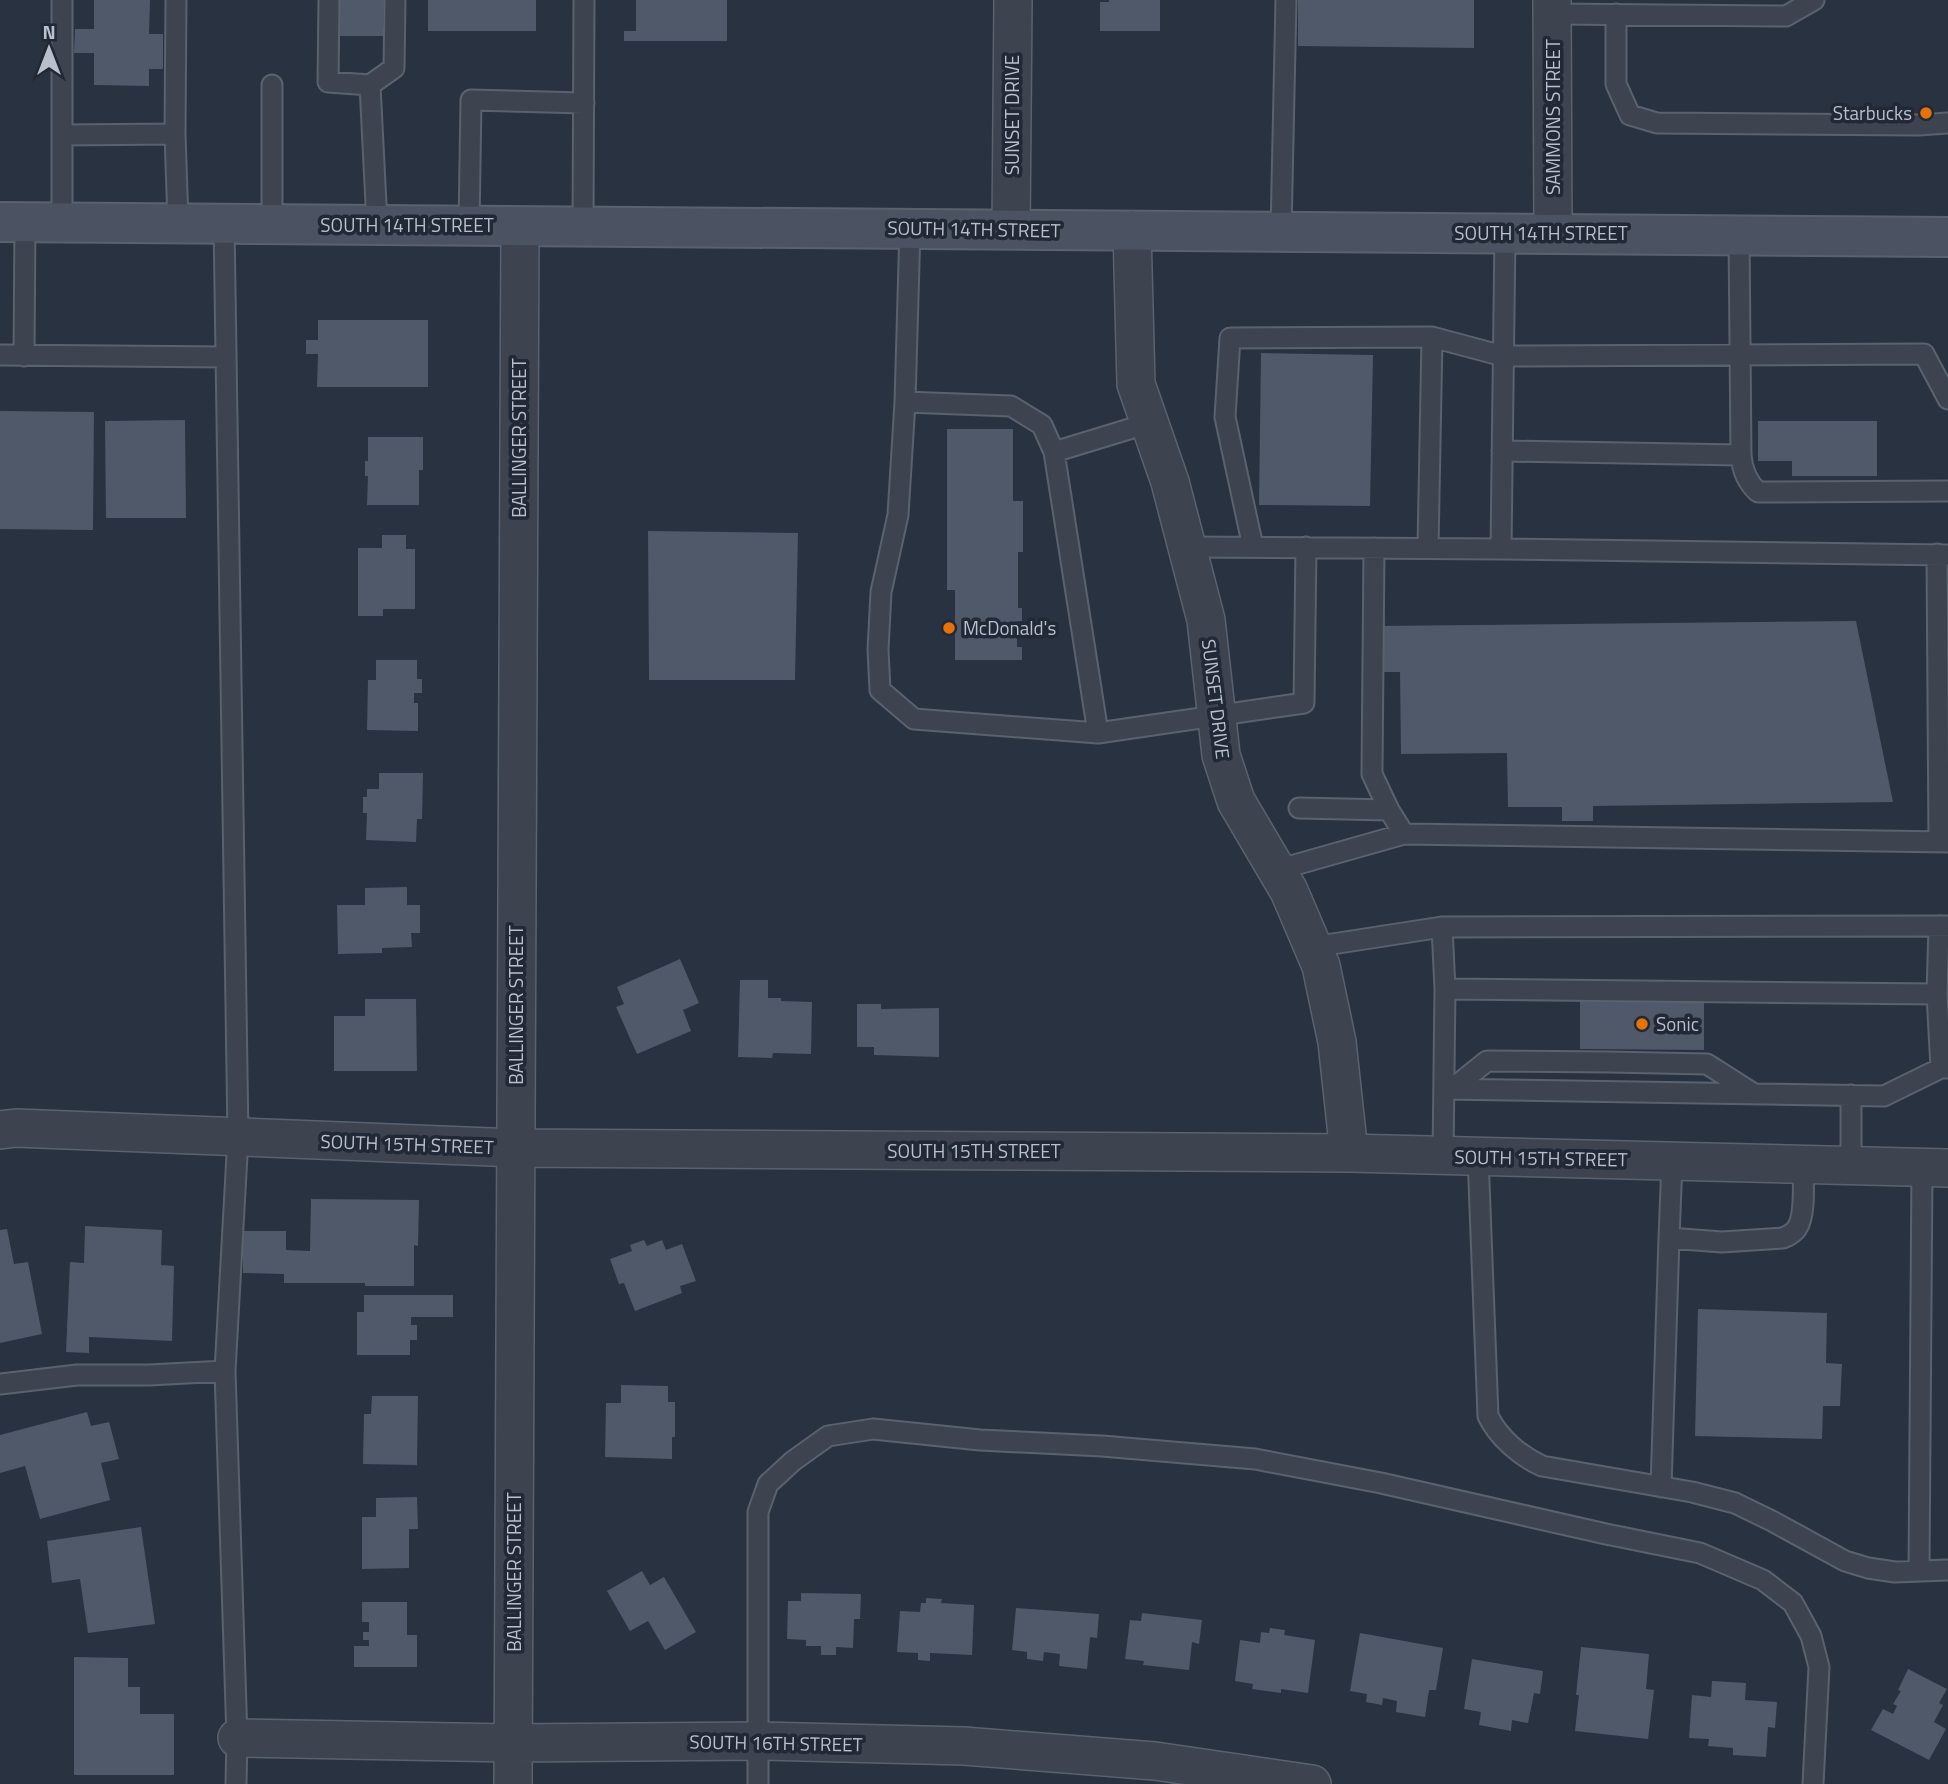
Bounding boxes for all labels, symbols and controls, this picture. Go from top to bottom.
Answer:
north arrow [14,14,84,84]
text: N [42,17,56,46]
street label: SAMMONS STREET [1538,39,1567,195]
street label: SUNSET DRIVE [997,55,1026,175]
place label: Starbucks [1833,98,1912,127]
marker: Starbucks [1918,105,1934,121]
street label: SOUTH 14TH STREET [320,210,494,239]
street label: SOUTH 14TH STREET [887,212,1061,245]
street label: SOUTH 14TH STREET [1454,218,1628,247]
street label: BALLINGER STREET [504,358,533,518]
place label: McDonald's [963,613,1056,642]
marker: McDonald's [941,620,957,636]
street label: SUNSET DRIVE [1195,637,1238,761]
street label: BALLINGER STREET [501,925,530,1085]
place label: Sonic [1656,1009,1699,1038]
marker: Sonic [1634,1016,1650,1032]
street label: SOUTH 15TH STREET [320,1126,494,1161]
street label: SOUTH 15TH STREET [887,1136,1061,1165]
street label: SOUTH 15TH STREET [1454,1141,1628,1174]
street label: BALLINGER STREET [499,1492,528,1652]
street label: SOUTH 16TH STREET [689,1726,863,1759]

